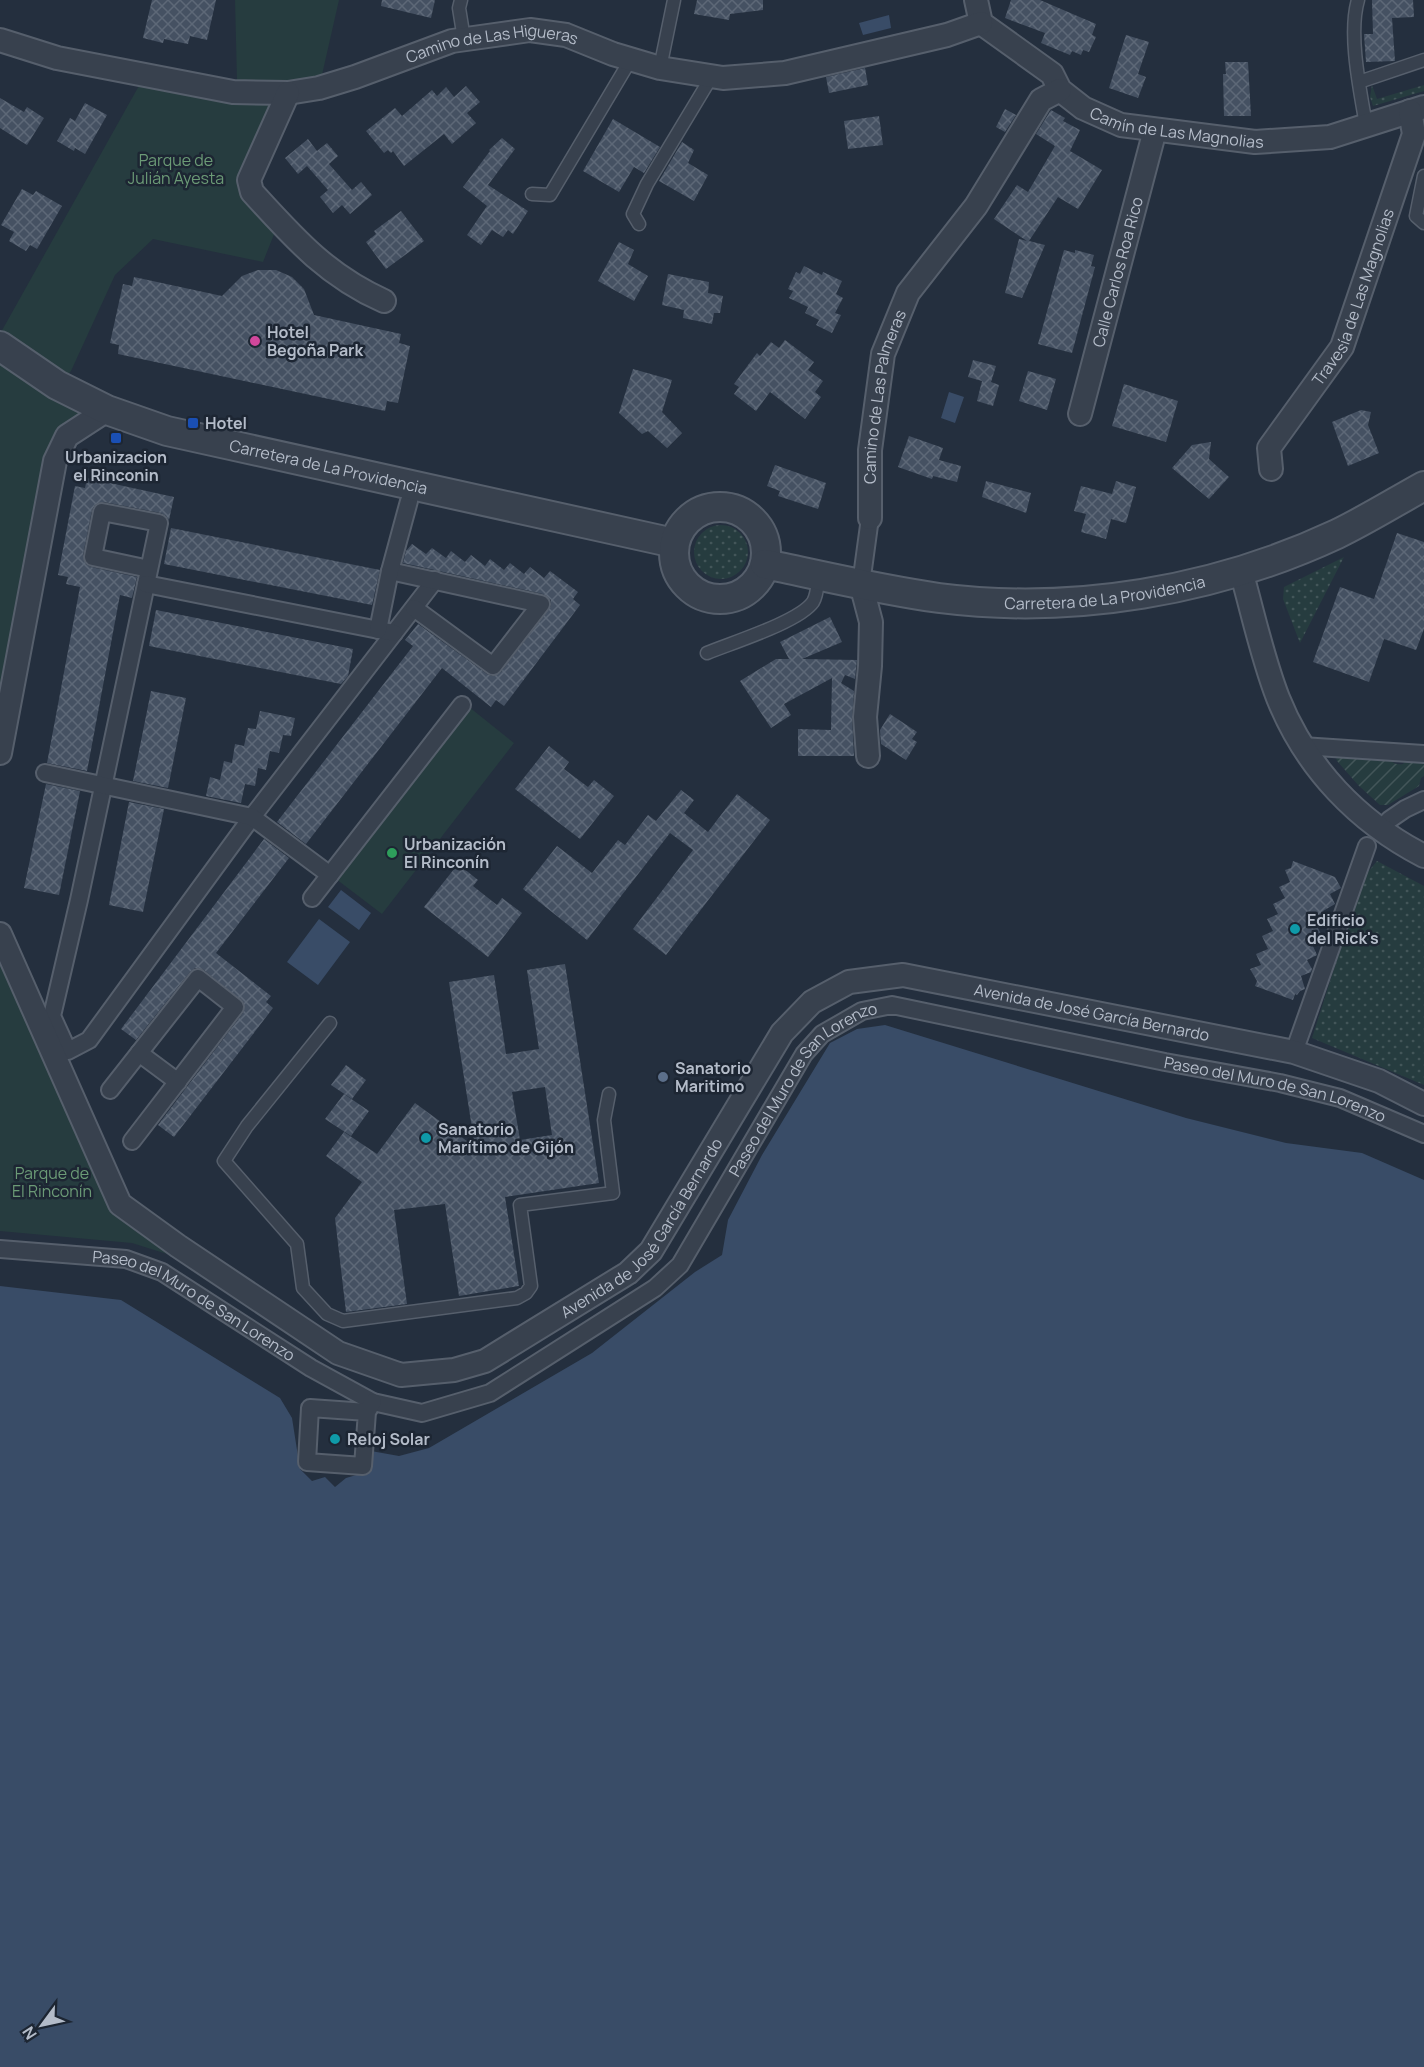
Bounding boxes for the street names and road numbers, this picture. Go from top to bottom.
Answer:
street label: Camino de Las Higueras [403,19,582,68]
street label: Camín de Las Magnolias [1086,101,1264,153]
street label: Calle Carlos Roa Rico [1087,194,1148,350]
street label: Travesía de Las Magnolias [1307,206,1399,390]
street label: Camino de Las Palmeras [859,306,911,484]
street label: Carretera de La Providencia [228,434,430,499]
street label: Carretera de La Providencia [1004,570,1207,614]
street label: Avenida de José García Bernardo [972,978,1211,1046]
street label: Paseo del Muro de San Lorenzo [723,997,879,1180]
street label: Paseo del Muro de San Lorenzo [1162,1051,1389,1127]
street label: Avenida de José García Bernardo [556,1134,727,1323]
street label: Paseo del Muro de San Lorenzo [92,1245,300,1366]

